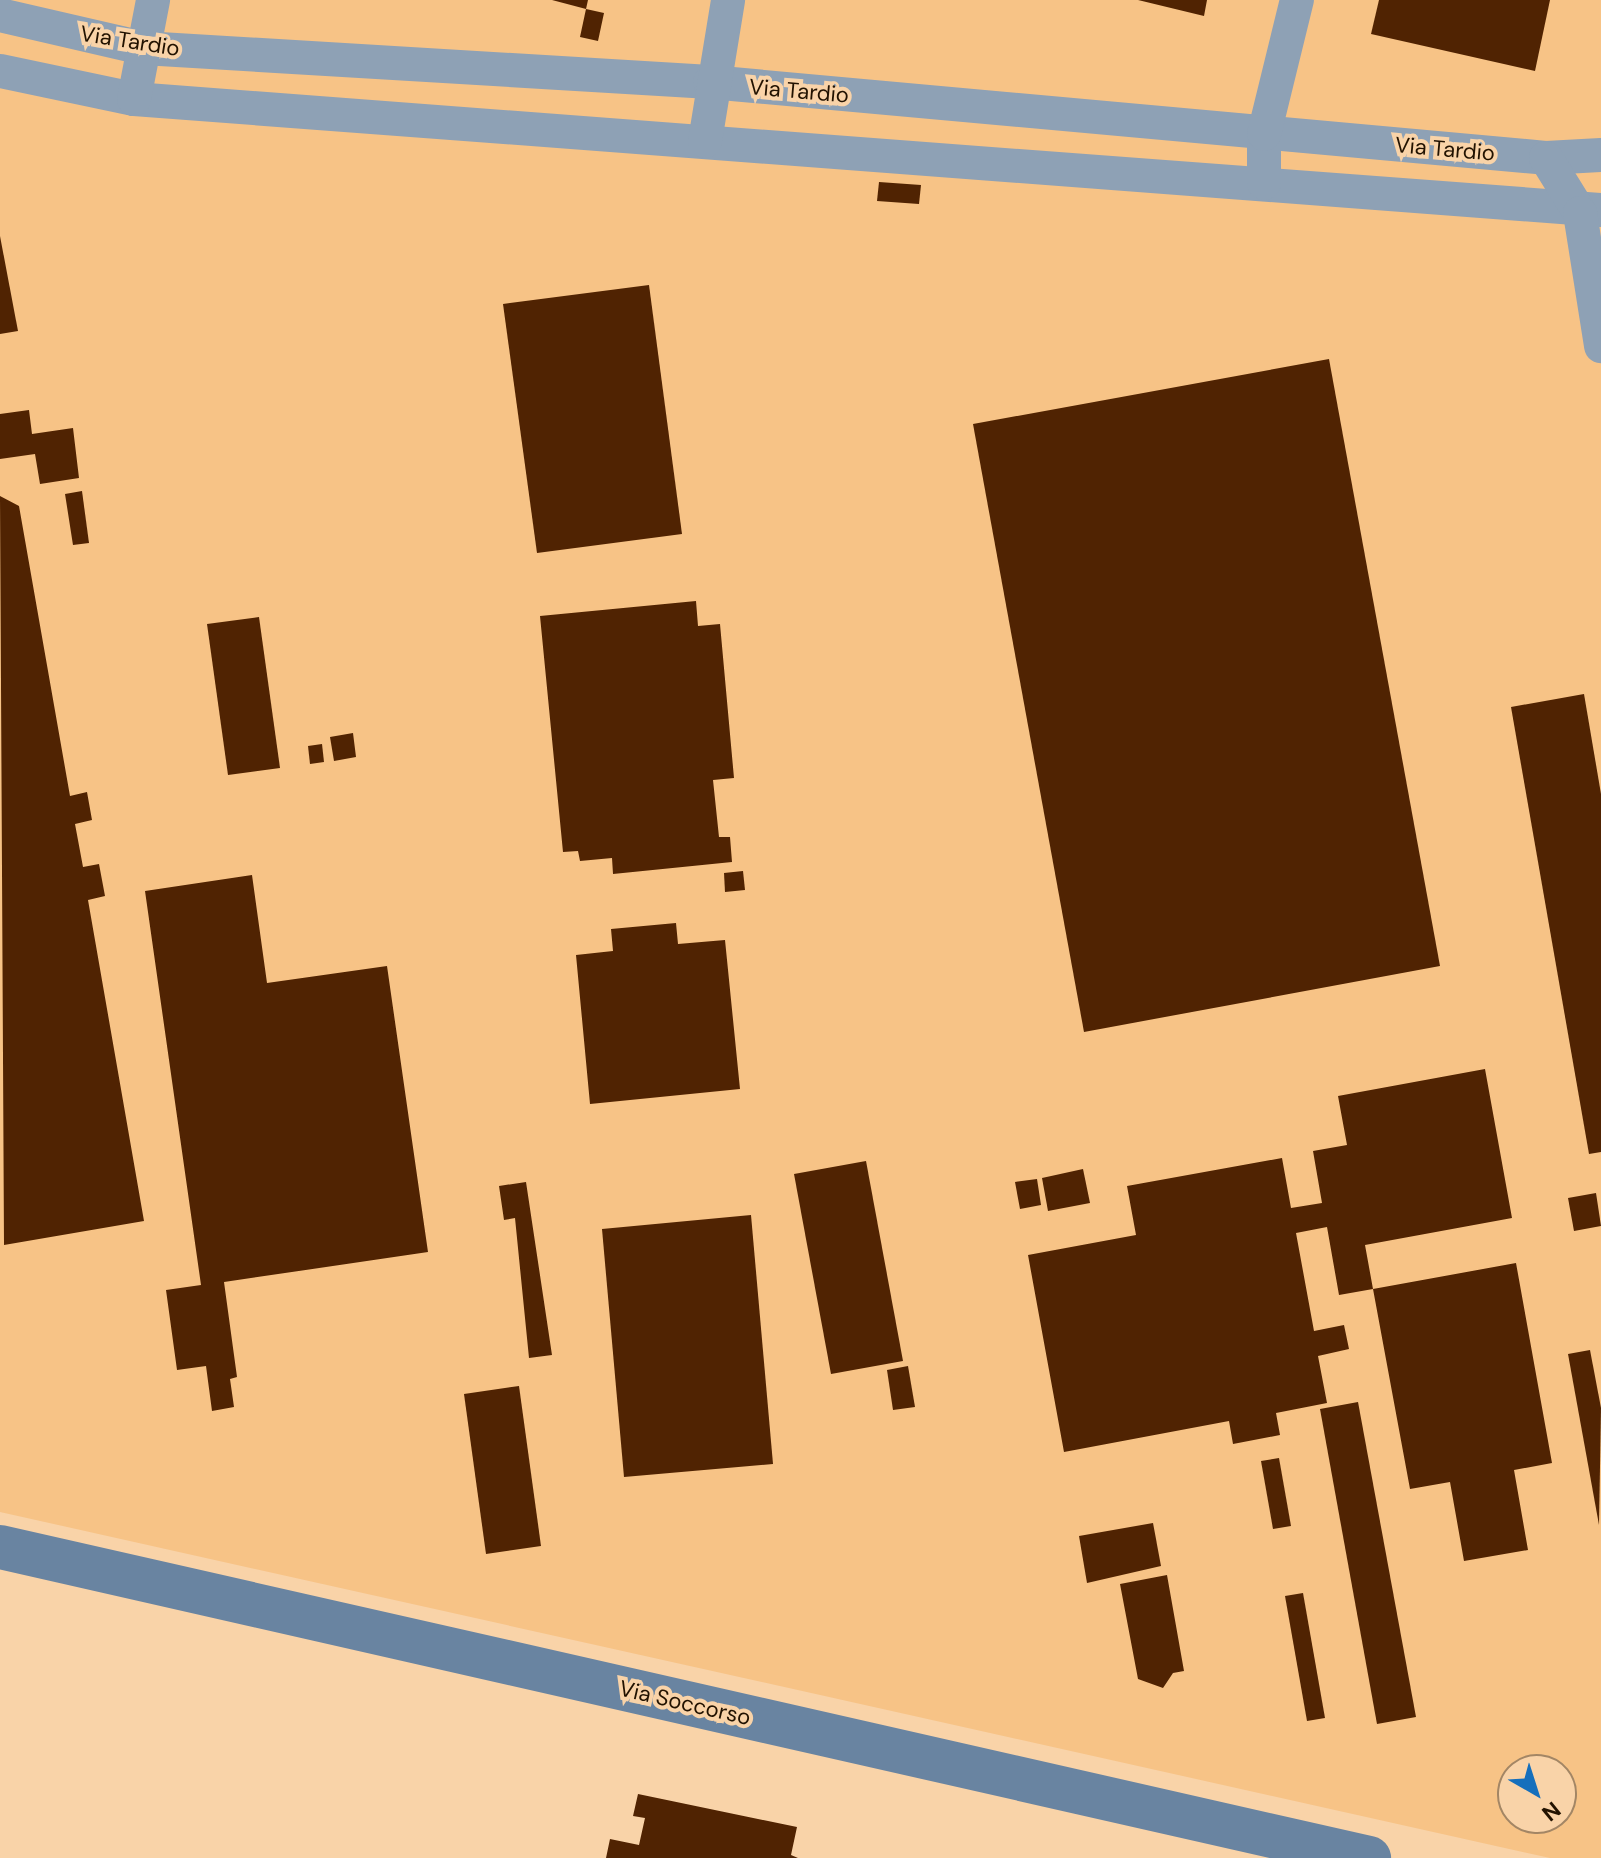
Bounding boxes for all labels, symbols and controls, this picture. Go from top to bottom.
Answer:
street label: Via Tardio [78,20,182,62]
street label: Via Tardio [748,73,850,109]
street label: Via Tardio [1394,131,1496,167]
street label: Via Soccorso [617,1675,753,1731]
north arrow [1497,1754,1577,1834]
text: N [1536,1795,1567,1828]

